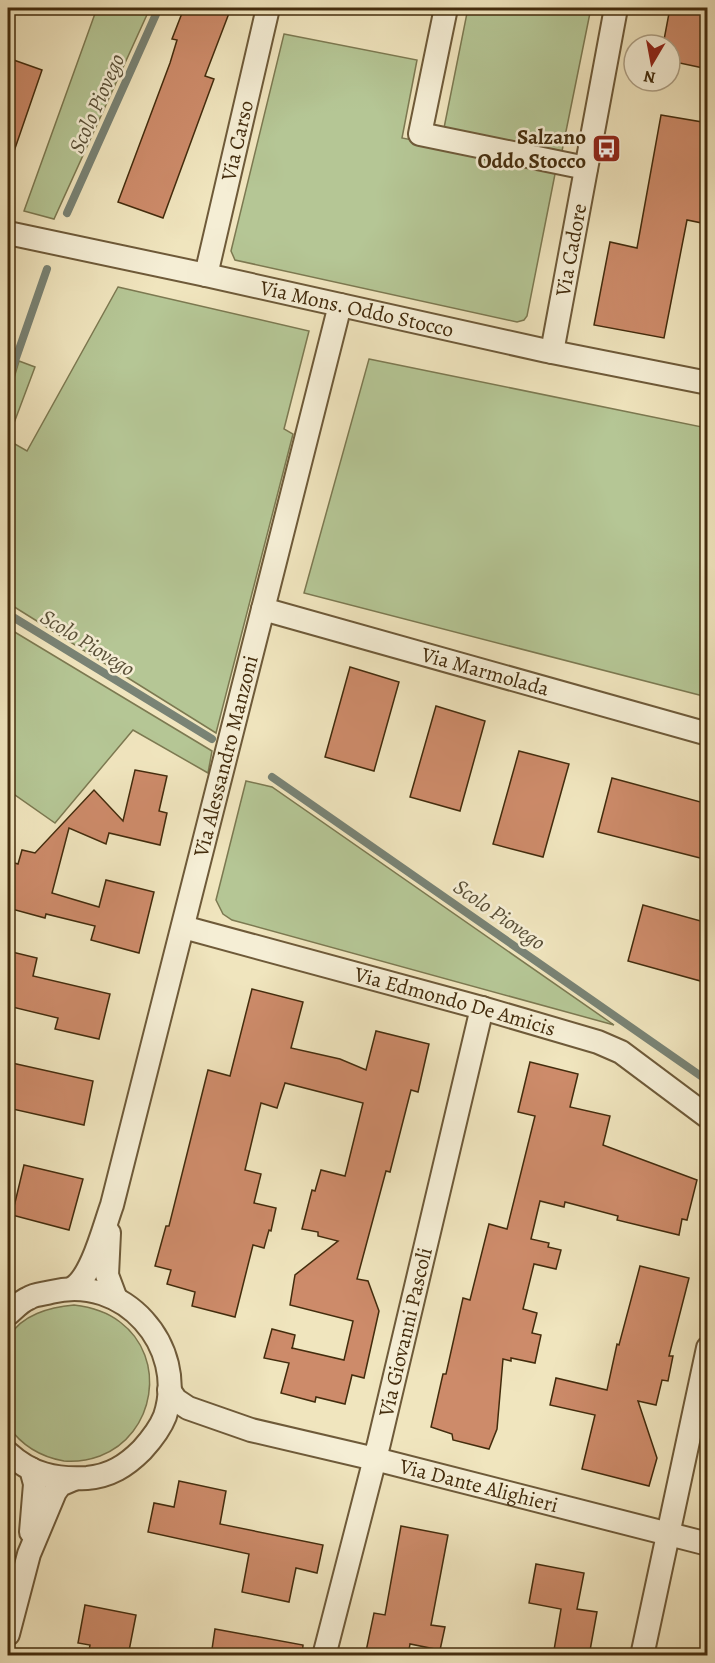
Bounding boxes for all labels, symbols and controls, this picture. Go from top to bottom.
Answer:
north arrow [622,33,682,93]
water label: Scolo Piovego [62,49,132,158]
text: N [642,65,657,89]
street label: Via Carso [214,98,260,185]
place label: Salzano Oddo Stocco [477,123,586,175]
bus stop icon: Salzano Oddo Stocco [591,133,623,165]
street label: Via Cadore [548,201,593,299]
street label: Via Mons. Oddo Stocco [257,273,456,344]
water label: Scolo Piovego [35,602,140,684]
street label: Via Marmolada [417,640,553,703]
street label: Via Alessandro Manzoni [187,652,265,861]
water label: Scolo Piovego [447,872,552,958]
street label: Via Edmondo De Amicis [350,960,559,1043]
street label: Via Giovanni Pascoli [371,1245,439,1420]
street label: Via Dante Alighieri [396,1452,561,1519]

